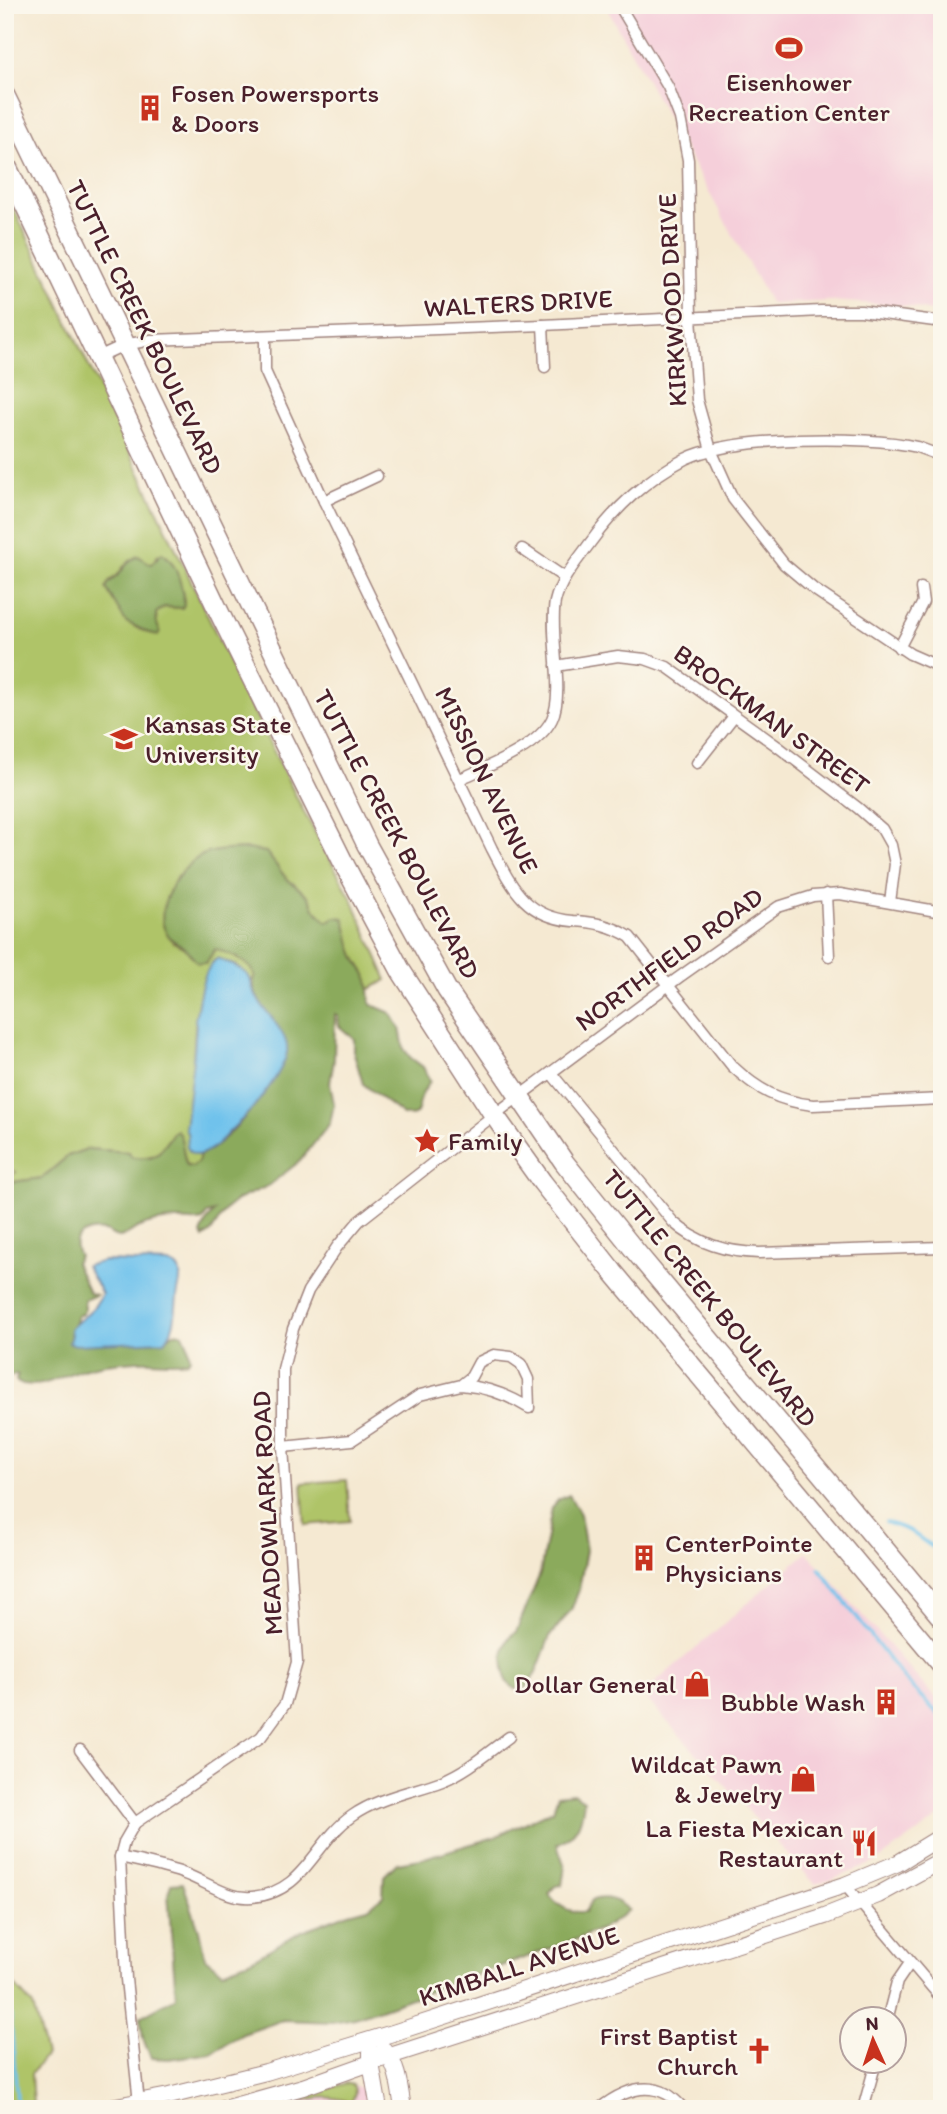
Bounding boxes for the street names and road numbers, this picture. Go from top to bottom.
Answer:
street label: TUTTLE CREEK BOULEVARD [60,175,230,479]
street label: KIRKWOOD DRIVE [650,193,694,407]
street label: WALTERS DRIVE [423,282,613,324]
street label: BROCKMAN STREET [668,637,877,801]
street label: MISSION AVENUE [428,681,546,879]
street label: TUTTLE CREEK BOULEVARD [307,684,487,984]
street label: NORTHFIELD ROAD [569,880,769,1038]
street label: TUTTLE CREEK BOULEVARD [596,1162,824,1434]
street label: MEADOWLARK ROAD [245,1390,289,1636]
street label: KIMBALL AVENUE [415,1919,623,2013]

